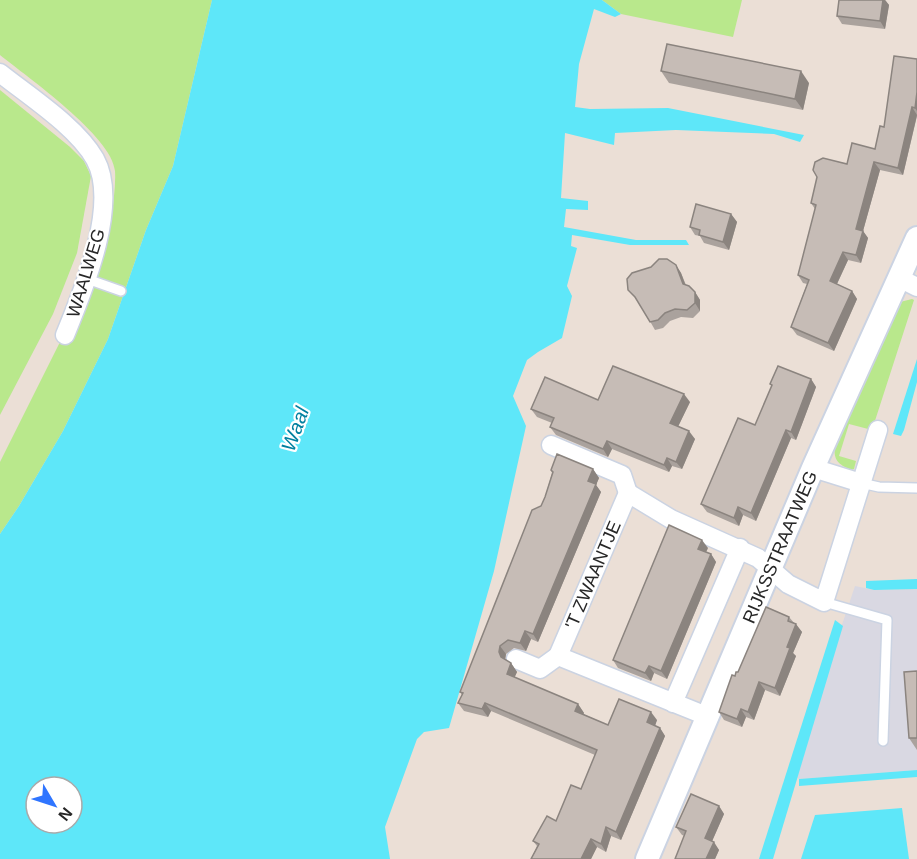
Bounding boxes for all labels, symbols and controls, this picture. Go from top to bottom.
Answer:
street label: WAALWEG [63,226,109,320]
water label: Waal [277,403,313,454]
street label: RIJKSSTRAATWEG [739,468,821,626]
street label: 'T ZWAANTJE [561,518,625,632]
north arrow [24,775,84,835]
text: N [55,804,76,824]

